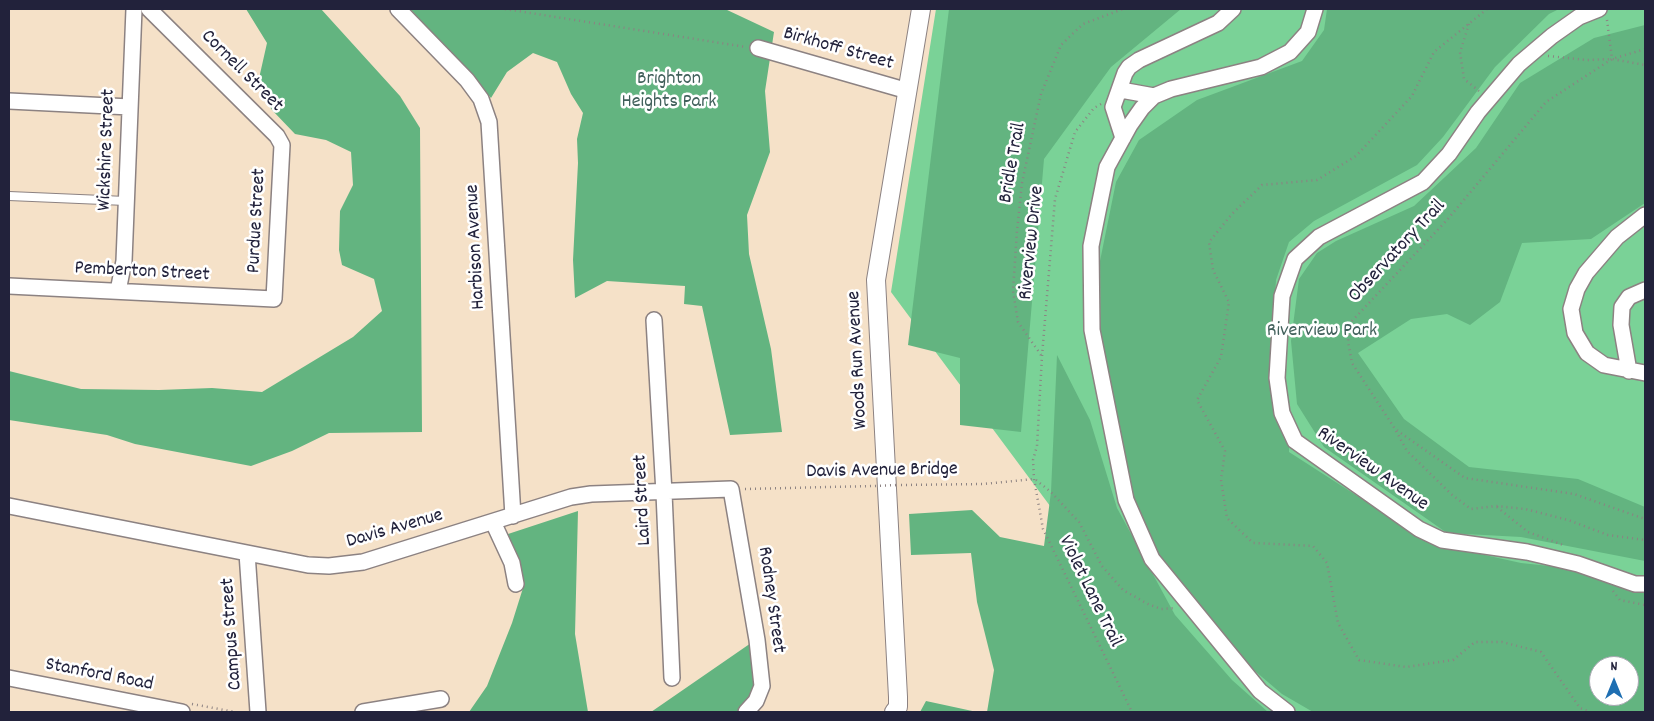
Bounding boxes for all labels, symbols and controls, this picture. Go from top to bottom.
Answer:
street label: Birkhoff Street [780,23,896,77]
street label: Cornell Street [195,26,287,118]
park label: Brighton Heights Park [621,68,717,115]
street label: Wickshire Street [94,89,122,211]
street label: Bridle Trail [995,121,1033,205]
street label: Purdue Street [243,168,273,274]
street label: Harbison Avenue [462,184,492,310]
street label: Riverview Drive [1015,185,1051,301]
street label: Observatory Trail [1344,196,1452,308]
street label: Pemberton Street [74,257,210,289]
street label: Woods Run Avenue [843,290,875,430]
park label: Riverview Park [1267,320,1377,344]
street label: Riverview Avenue [1311,423,1433,517]
street label: Laird Street [630,454,658,546]
street label: Davis Avenue Bridge [806,459,958,485]
street label: Davis Avenue [344,505,446,555]
street label: Violet Lane Trail [1052,532,1126,652]
street label: Rodney Street [751,545,789,655]
street label: Campus Street [217,577,249,691]
street label: Stanford Road [43,654,155,698]
north arrow [1589,656,1639,706]
text: N [1611,657,1617,677]

